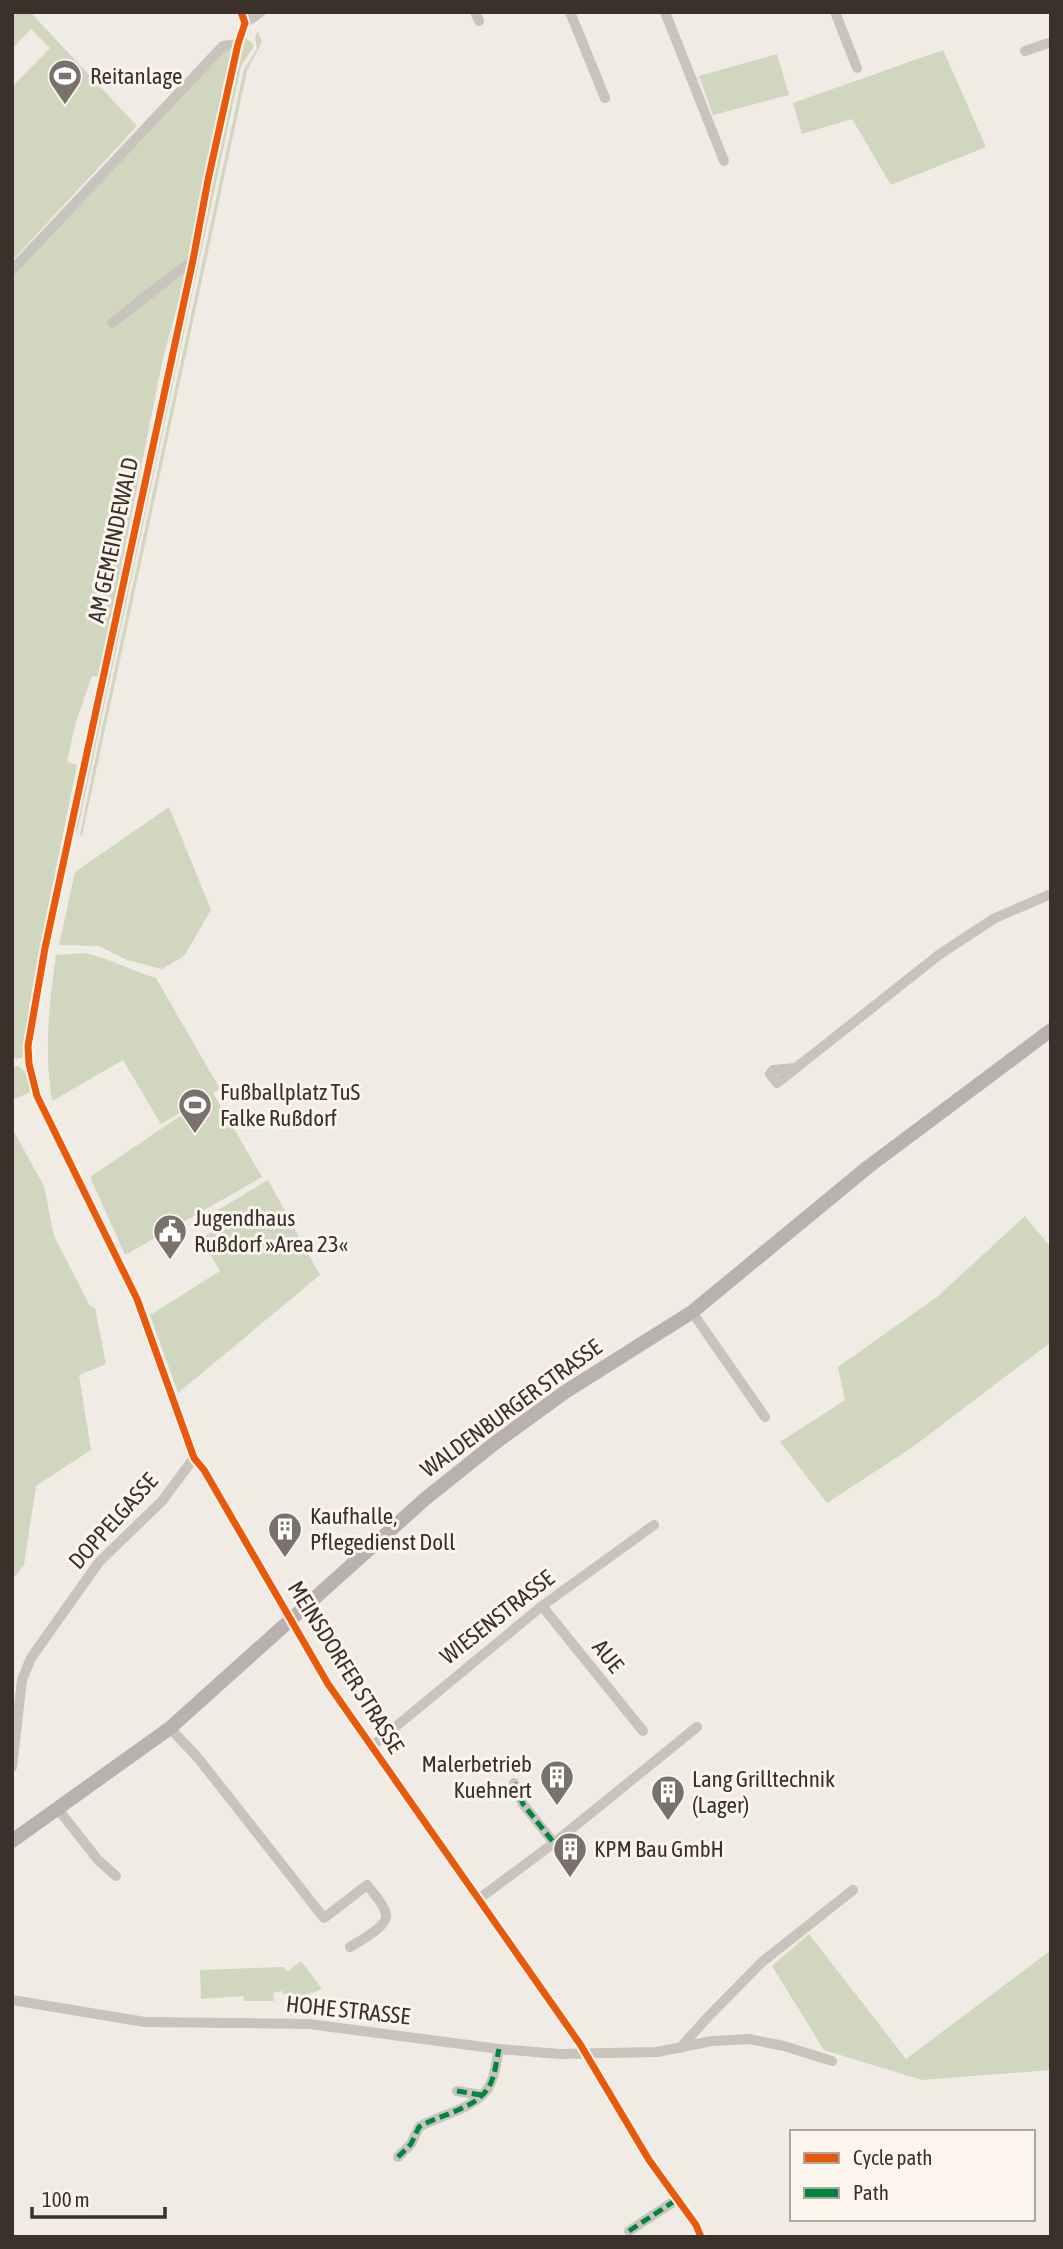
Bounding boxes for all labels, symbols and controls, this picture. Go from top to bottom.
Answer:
sports icon: Reitanlage [46,57,84,106]
place label: Reitanlage [90,63,182,89]
street label: AM GEMEINDEWALD [83,455,143,625]
place label: Fußballplatz TuS Falke Rußdorf [220,1079,361,1131]
sports icon: Fußballplatz TuS Falke Rußdorf [176,1086,214,1135]
place label: Jugendhaus Rußdorf »Area 23« [194,1205,348,1257]
public building icon: Jugendhaus Rußdorf »Area 23« [151,1212,189,1261]
street label: WALDENBURGER STRASSE [416,1334,606,1482]
street label: DOPPELGASSE [63,1468,163,1574]
place label: Kaufhalle, Pflegedienst Doll [310,1503,455,1555]
building icon: Kaufhalle, Pflegedienst Doll [266,1510,304,1559]
street label: WIESENSTRASSE [435,1564,559,1669]
street label: MEINSDORFER STRASSE [283,1576,409,1758]
street label: AUE [587,1634,629,1678]
place label: Malerbetrieb Kuehnert [421,1751,532,1803]
building icon: Malerbetrieb Kuehnert [538,1758,576,1807]
place label: Lang Grilltechnik (Lager) [692,1766,835,1818]
building icon: Lang Grilltechnik (Lager) [649,1773,687,1822]
building icon: KPM Bau GmbH [551,1830,589,1879]
place label: KPM Bau GmbH [594,1836,724,1862]
street label: HOHE STRASSE [285,1991,412,2029]
legend [790,2130,1035,2221]
text: Cycle path [853,2145,932,2169]
scale bar [32,2176,164,2220]
text: Path [853,2180,889,2204]
text: 100 m [42,2187,90,2211]

